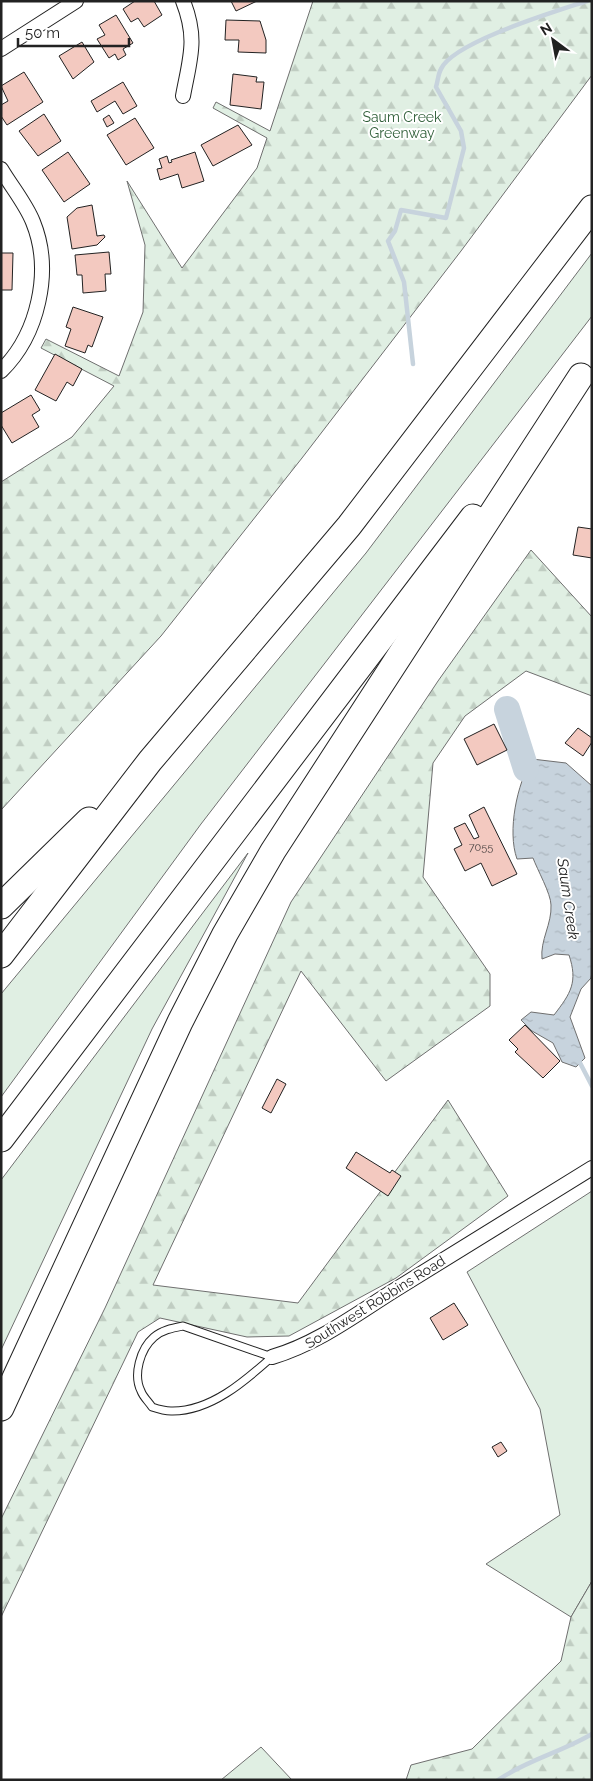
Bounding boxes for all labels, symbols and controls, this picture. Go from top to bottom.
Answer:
scale bar [18,15,129,47]
north arrow [528,15,578,65]
text: N [537,19,555,39]
text: 50 m [25,24,60,42]
park label: Saum Creek Greenway [362,109,442,141]
house number: 7055 [469,841,493,854]
water label: Saum Creek [553,856,583,941]
street label: Southwest Robbins Road [302,1252,448,1352]

